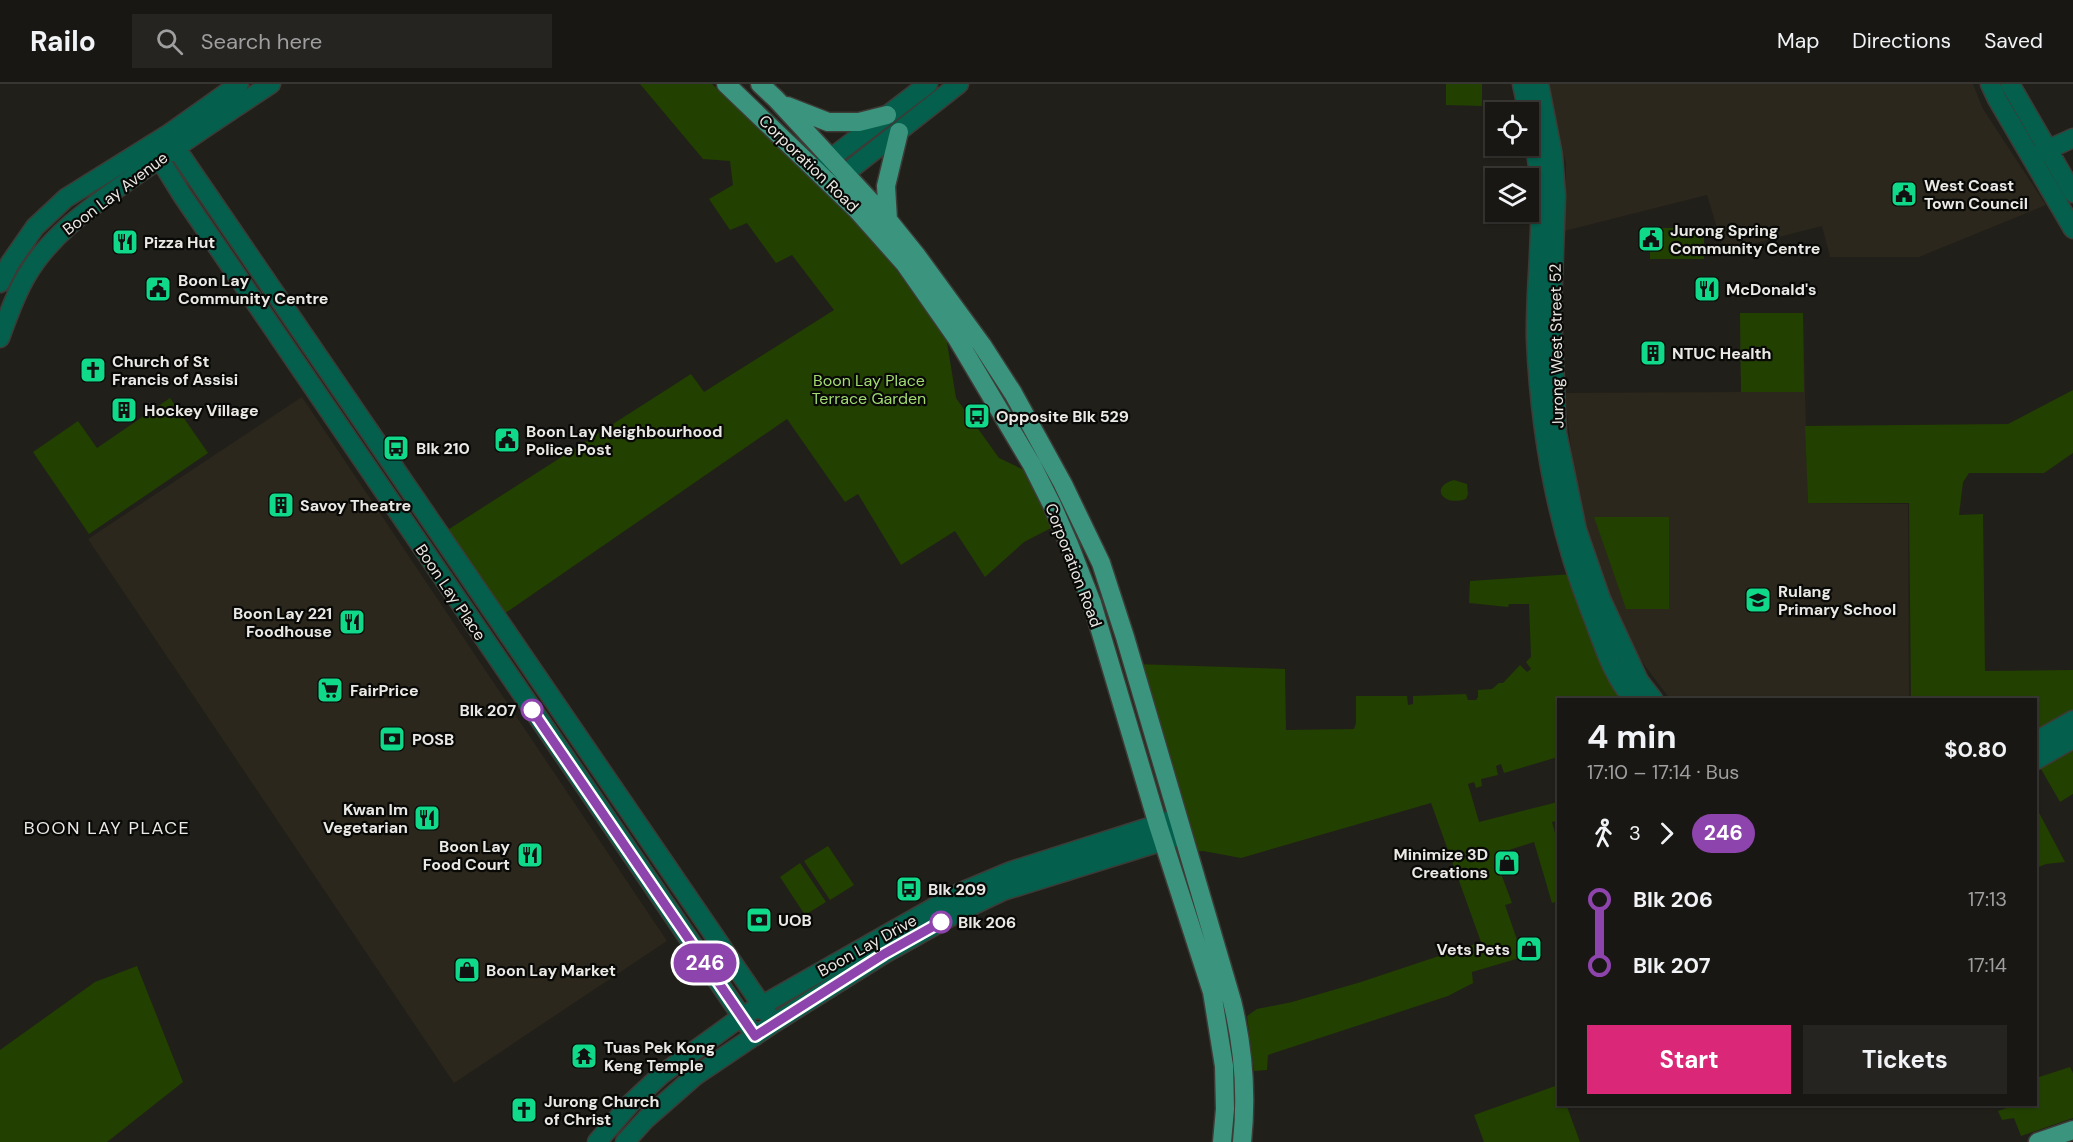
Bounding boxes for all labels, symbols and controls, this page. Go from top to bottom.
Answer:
search box [132,14,552,68]
text: Railo [30,23,96,60]
icon: search [153,25,186,58]
text: Search here [201,27,322,56]
text: Map [1777,27,1819,55]
text: Directions [1852,27,1951,55]
text: Saved [1984,27,2043,55]
map controls [1485,102,1539,222]
button: locate [1485,102,1539,156]
street label: Corporation Road [754,110,863,216]
street label: Boon Lay Avenue [58,147,172,240]
button: layers [1485,168,1539,222]
place label: West Coast Town Council [1924,175,2028,214]
public building icon: West Coast Town Council [1889,179,1919,209]
place label: Jurong Spring Community Centre [1670,220,1820,259]
public building icon: Jurong Spring Community Centre [1636,224,1666,254]
restaurant icon: Pizza Hut [110,227,140,257]
place label: Pizza Hut [144,232,215,253]
street label: Jurong West Street 52 [1545,263,1568,429]
place label: Boon Lay Community Centre [178,270,328,309]
public building icon: Boon Lay Community Centre [143,274,173,304]
restaurant icon: McDonald's [1692,274,1722,304]
place label: McDonald's [1726,279,1817,300]
building icon: NTUC Health [1638,338,1668,368]
place label: NTUC Health [1672,343,1771,364]
place label: Church of St Francis of Assisi [112,351,238,390]
church icon: Church of St Francis of Assisi [78,355,108,385]
park label: Boon Lay Place Terrace Garden [812,370,926,409]
building icon: Hockey Village [109,395,139,425]
place label: Hockey Village [144,400,259,421]
bus stop icon: Opposite Blk 529 [962,401,992,431]
place label: Opposite Blk 529 [996,406,1129,427]
place label: Boon Lay Neighbourhood Police Post [526,421,722,460]
public building icon: Boon Lay Neighbourhood Police Post [492,425,522,455]
bus stop icon: Blk 210 [381,433,411,463]
place label: Blk 210 [416,438,470,459]
building icon: Savoy Theatre [266,490,296,520]
place label: Savoy Theatre [300,495,411,516]
street label: Corporation Road [1040,500,1107,630]
street label: Boon Lay Place [411,540,491,645]
place label: Rulang Primary School [1778,581,1896,620]
school or university icon: Rulang Primary School [1743,585,1773,615]
place label: Boon Lay 221 Foodhouse [233,603,332,642]
restaurant icon: Boon Lay 221 Foodhouse [337,607,367,637]
supermarket icon: FairPrice [315,675,345,705]
place label: FairPrice [350,680,419,701]
marker: Blk 207 [521,699,543,721]
place label: Blk 207 [460,700,516,721]
text: 4 min [1587,715,1677,758]
bank icon: POSB [377,724,407,754]
place label: POSB [412,729,454,750]
text: $0.80 [1944,735,2007,764]
text: 17:10 – 17:14 · Bus [1587,759,1739,785]
place label: Kwan Im Vegetarian [323,799,408,838]
restaurant icon: Kwan Im Vegetarian [412,803,442,833]
district label: BOON LAY PLACE [24,816,190,840]
icon: walk [1587,817,1620,850]
icon: forward [1650,817,1683,850]
text: 246 [1704,819,1743,847]
text: 3 [1629,820,1641,846]
place label: Boon Lay Food Court [423,836,510,875]
restaurant icon: Boon Lay Food Court [515,840,545,870]
place label: Minimize 3D Creations [1394,844,1488,883]
shop icon: Minimize 3D Creations [1492,848,1522,878]
bus stop icon: Blk 209 [894,874,924,904]
place label: Blk 209 [928,879,986,900]
text: Blk 206 [1633,885,1713,914]
text: 17:13 [1968,886,2007,912]
bank icon: UOB [744,905,774,935]
place label: UOB [778,910,812,931]
street label: Boon Lay Drive [814,910,920,981]
marker: Blk 206 [930,911,952,933]
place label: Blk 206 [958,912,1016,933]
shop icon: Vets Pets [1514,934,1544,964]
place label: Vets Pets [1437,939,1510,960]
line badge: 246 [670,944,740,982]
text: 246 [686,949,724,977]
text: Blk 207 [1633,951,1711,980]
text: 17:14 [1968,952,2007,978]
shop icon: Boon Lay Market [452,955,482,985]
place label: Boon Lay Market [486,960,616,981]
button: Start [1587,1025,1791,1094]
button: Tickets [1803,1025,2007,1094]
place label: Tuas Pek Kong Keng Temple [604,1037,715,1076]
temple icon: Tuas Pek Kong Keng Temple [569,1041,599,1071]
place label: Jurong Church of Christ [544,1091,659,1130]
church icon: Jurong Church of Christ [509,1095,539,1125]

